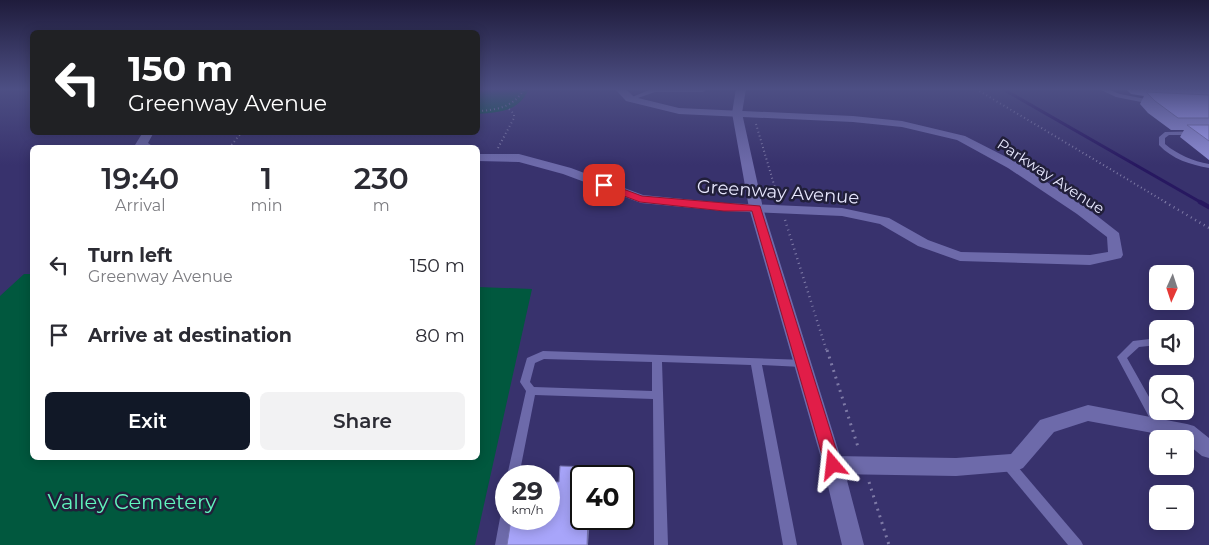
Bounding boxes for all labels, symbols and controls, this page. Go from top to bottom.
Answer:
text: 150 m [128,47,233,90]
icon: left [45,50,110,115]
text: Greenway Avenue [128,90,327,117]
street label: Parkway Avenue [994,134,1108,218]
text: 19:40 [101,160,179,197]
text: 1 [261,160,272,197]
text: 230 [354,160,409,197]
pin [583,164,625,206]
icon: arrive [590,171,618,199]
street label: Greenway Avenue [696,175,860,209]
text: Arrival [115,196,165,215]
text: min [250,196,283,215]
text: m [373,196,390,215]
text: Turn left [88,244,173,267]
icon: left [45,251,73,279]
text: 150 m [410,254,465,277]
north arrow [1149,265,1194,310]
map controls [1149,265,1194,530]
text: Greenway Avenue [88,267,233,286]
button: sound [1149,320,1194,365]
icon: arrive [45,321,73,349]
text: Arrive at destination [88,324,292,347]
text: 80 m [415,324,465,347]
button: search [1149,375,1194,420]
button: Exit [45,392,250,450]
button: Share [260,392,465,450]
button: + [1149,430,1194,475]
position arrow [806,438,858,490]
speed limit sign: 40 [570,465,635,530]
text: 29 [512,476,543,506]
button: − [1149,485,1194,530]
park label: Valley Cemetery [47,489,217,514]
text: km/h [511,502,544,517]

